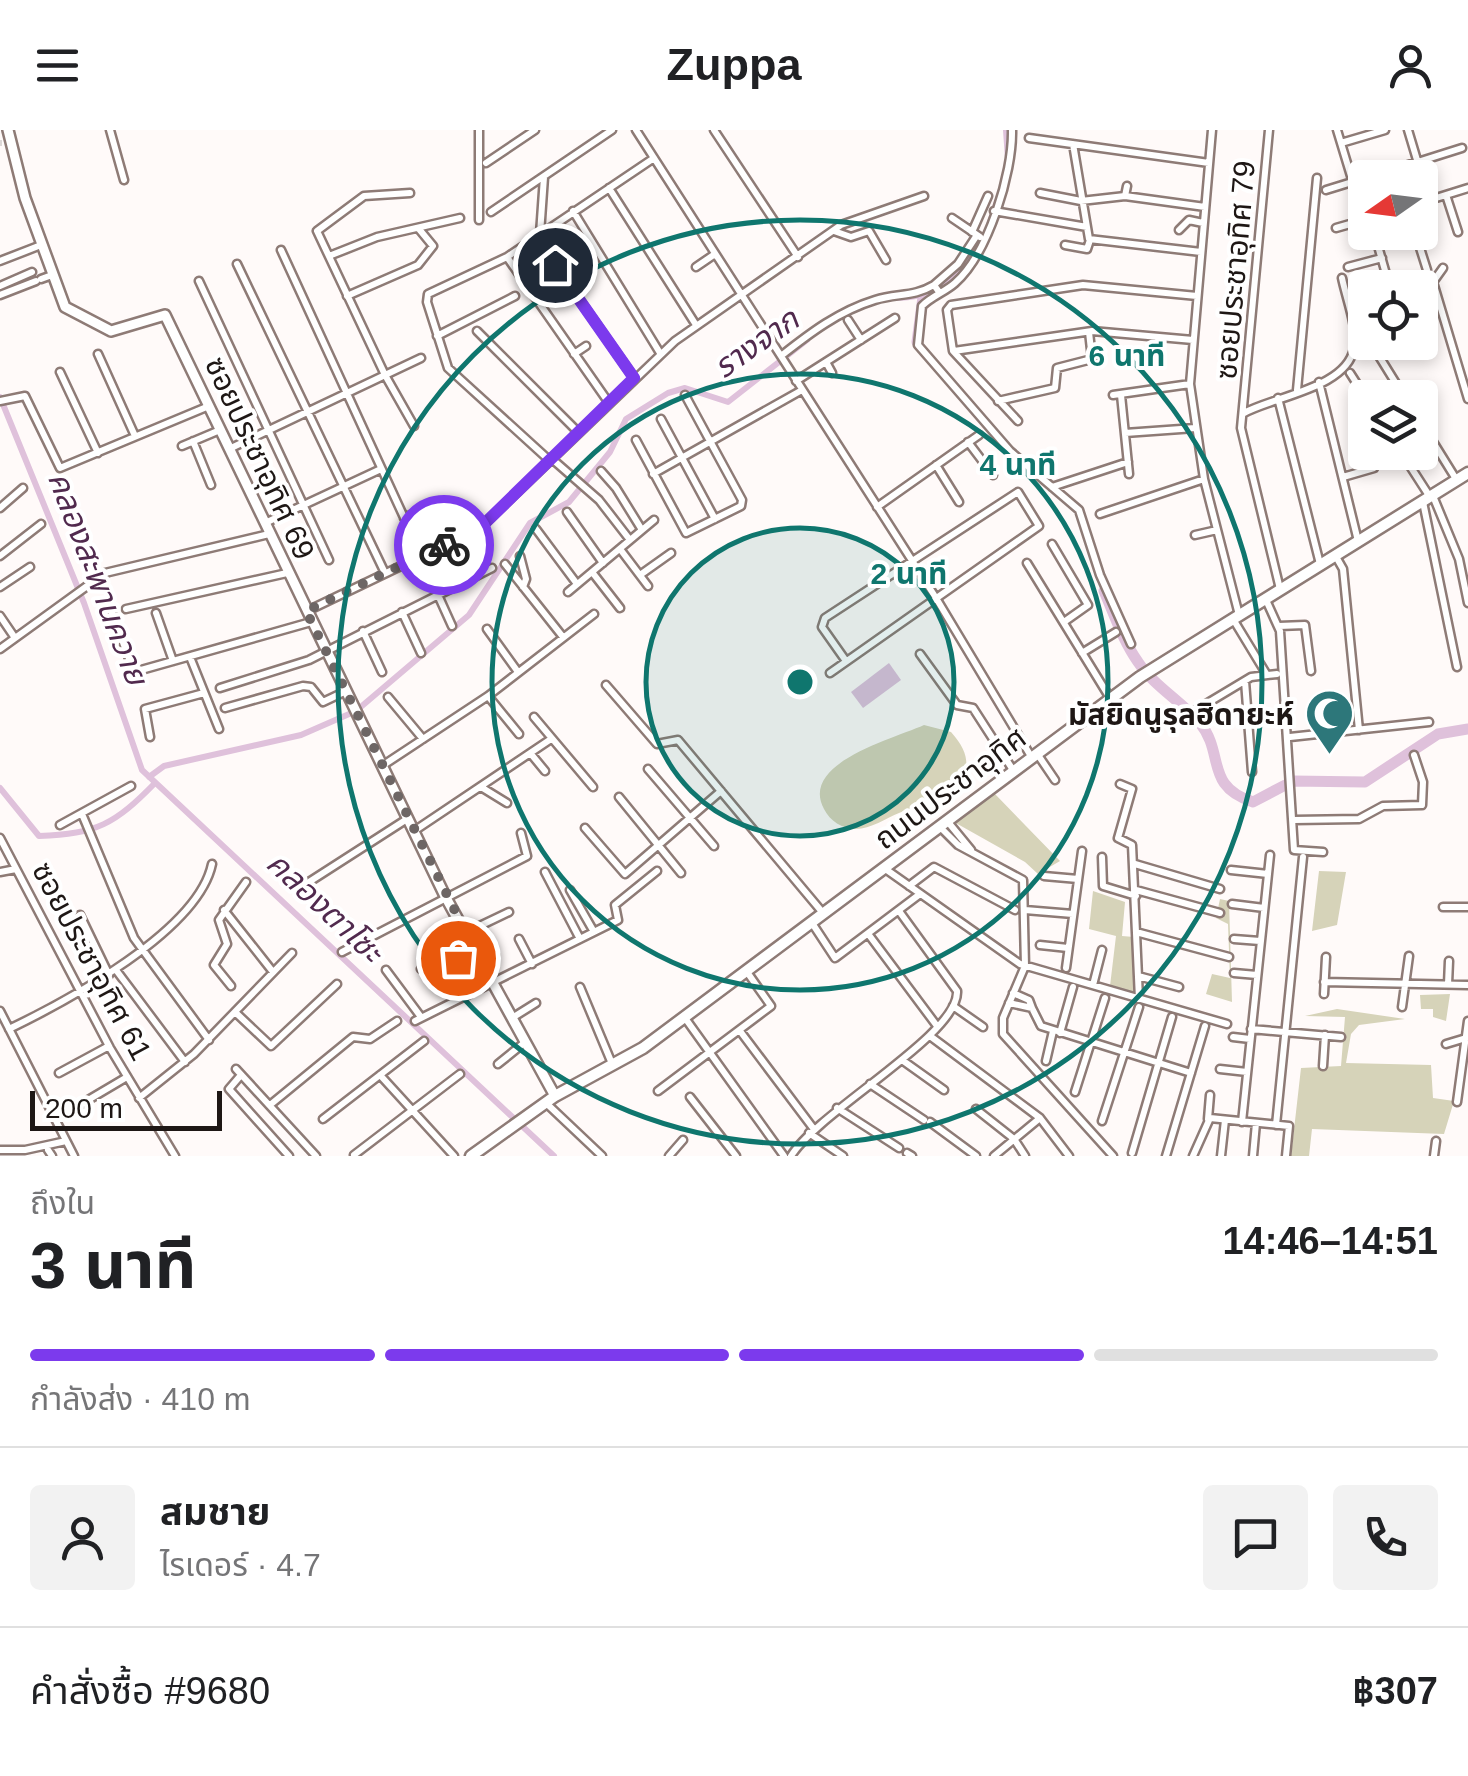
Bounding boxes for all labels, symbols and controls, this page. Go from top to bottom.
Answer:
icon: menu [30,38,85,93]
icon: person [1383,38,1438,93]
text: Zuppa [667,39,801,90]
street label: ซอยประชาอุทิศ 79 [1209,159,1263,381]
north arrow [1348,160,1438,250]
map controls [1348,160,1438,470]
pin [513,223,598,308]
icon: home [528,238,583,293]
button: locate [1348,270,1438,360]
water label: รางจาก [707,300,807,385]
text: 6 นาที [1089,339,1165,372]
street label: ซอยประชาอุทิศ 69 [197,352,321,565]
button: layers [1348,380,1438,470]
text: 4 นาที [980,448,1056,481]
water label: คลองสะพานควาย [41,467,156,691]
courier [394,495,494,595]
icon: bike [417,518,472,573]
text: 2 นาที [871,557,947,590]
centre of rings [782,664,818,700]
mosque icon: มัสยิดนูรุลฮิดายะห์ [1303,688,1355,756]
place label: มัสยิดนูรุลฮิดายะห์ [1068,698,1294,733]
street label: ถนนประชาอุทิศ [868,720,1033,857]
water label: คลองตาโซะ [260,844,392,971]
street label: ซอยประชาอุทิศ 61 [24,856,158,1067]
pin [416,916,501,1001]
icon: bag [431,931,486,986]
scale bar [30,1086,222,1130]
text: 200 m [45,1093,123,1124]
text: ถึงใน [30,1185,95,1221]
text: 14:46–14:51 [1222,1220,1438,1262]
text: 3 นาที [30,1229,196,1302]
text: กำลังส่ง · 410 m [30,1381,251,1417]
button: person [30,1485,135,1590]
button: chat [1203,1485,1308,1590]
button: phone [1333,1485,1438,1590]
text: สมชาย [160,1491,270,1533]
text: ไรเดอร์ · 4.7 [160,1547,321,1583]
text: คำสั่งซื้อ #9680 [30,1670,270,1712]
text: ฿307 [1353,1670,1438,1712]

